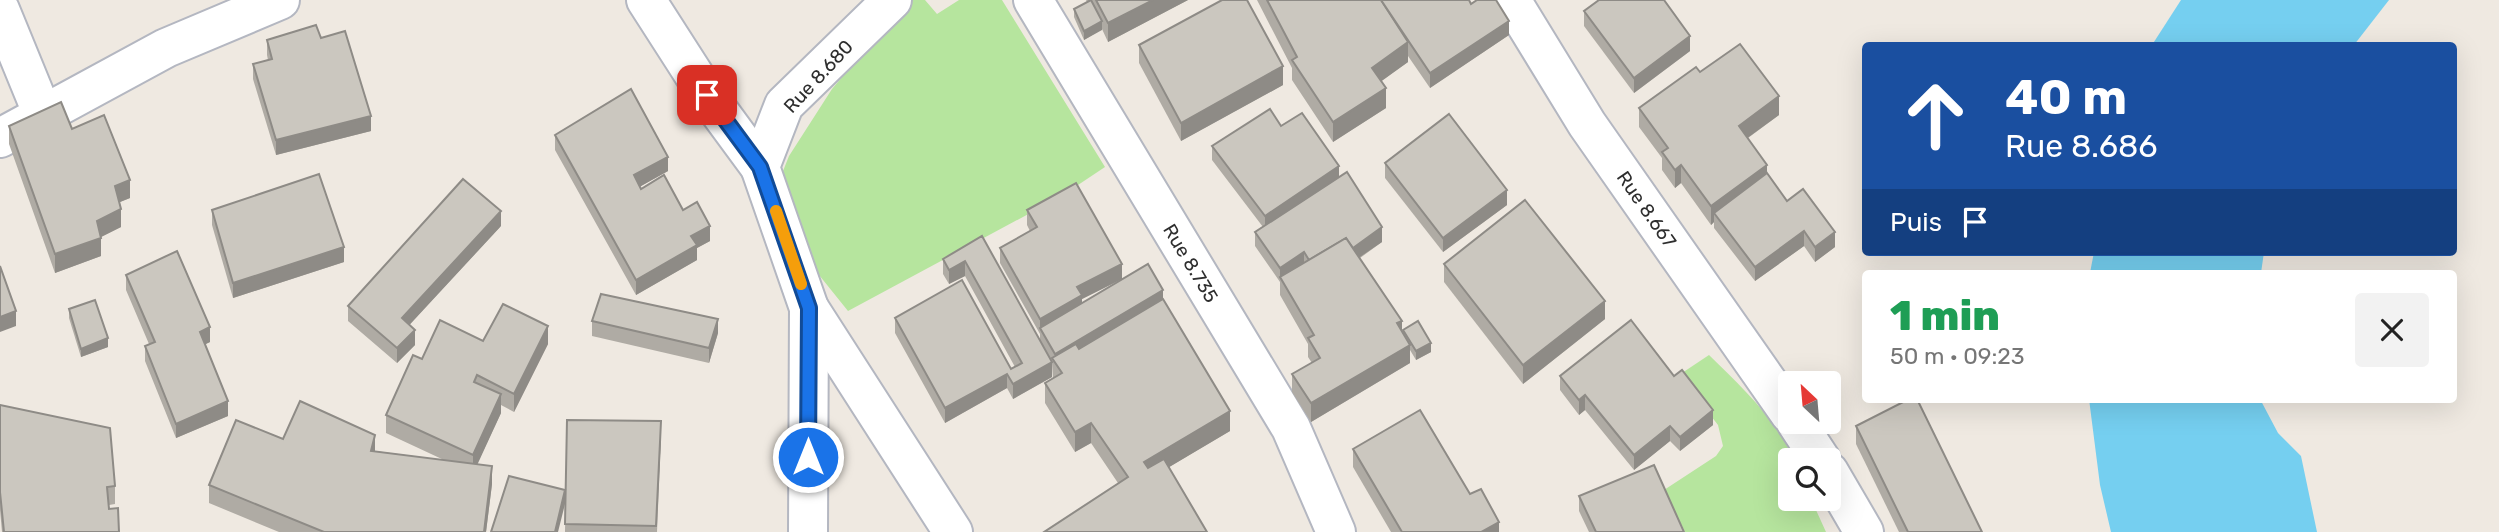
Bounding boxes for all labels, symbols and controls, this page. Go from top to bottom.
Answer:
street label: Rue 8.680 [779,35,858,118]
pin [677,65,737,125]
text: 40 m [2005,68,2127,126]
icon: ahead [1890,70,1981,161]
icon: arrive [688,76,726,114]
text: Rue 8.686 [2005,127,2158,165]
street label: Rue 8.667 [1612,167,1681,252]
icon: arrive [1956,203,1994,241]
text: Puis [1890,207,1942,238]
street label: Rue 8.735 [1158,220,1223,307]
text: 1 min [1890,291,2000,341]
button: close [2355,293,2429,367]
text: 50 m · 09:23 [1890,342,2025,370]
north arrow [1778,371,1841,434]
map controls [1778,371,1841,511]
position arrow [771,420,845,494]
button: search [1778,448,1841,511]

